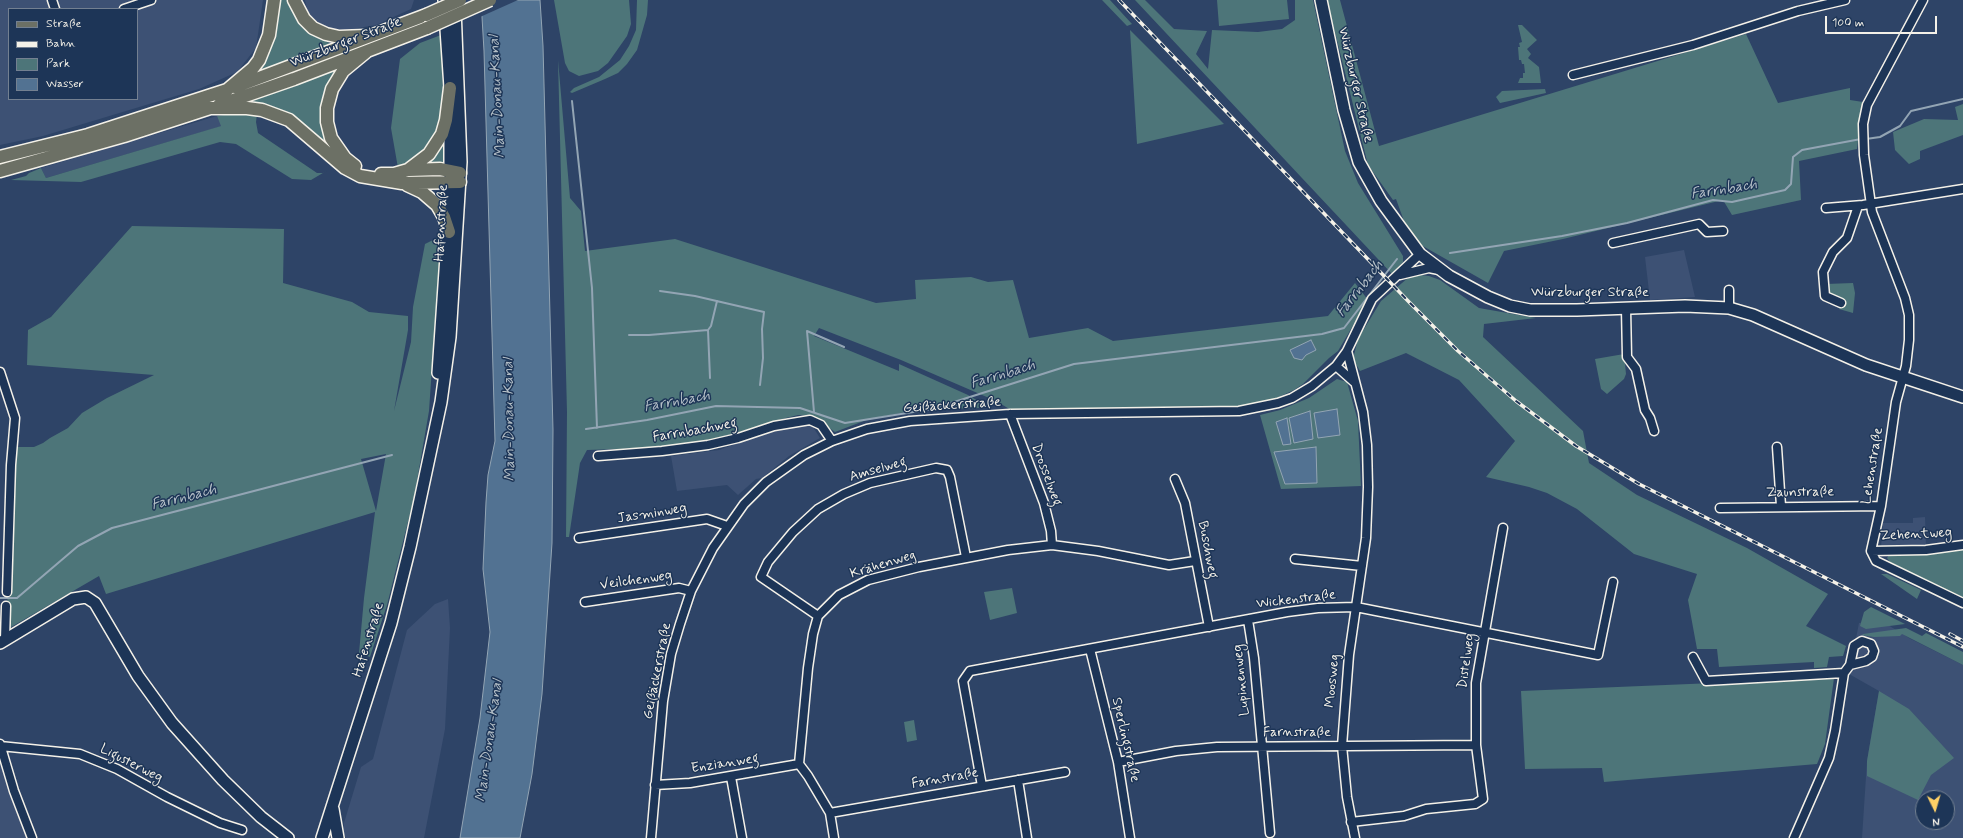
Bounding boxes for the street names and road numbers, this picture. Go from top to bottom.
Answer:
street label: Würzburger Straße [288,14,404,72]
street label: Würzburger Straße [1334,26,1376,144]
street label: Hafenstraße [432,184,452,262]
street label: Würzburger Straße [1531,285,1649,301]
street label: Geißäckerstraße [902,394,1002,418]
street label: Farrnbachweg [651,415,739,447]
street label: Lehenstraße [1859,426,1887,506]
street label: Drosselweg [1027,441,1065,509]
street label: Amselweg [848,454,908,486]
street label: Zaunstraße [1766,484,1834,502]
street label: Jasminweg [616,500,688,528]
street label: Buschweg [1193,520,1221,580]
street label: Zehentweg [1879,525,1953,545]
street label: Krähenweg [848,547,918,583]
street label: Veilchenweg [599,568,673,594]
street label: Wickenstraße [1255,587,1337,613]
street label: Hafenstraße [350,601,388,679]
street label: Geißäckerstraße [640,621,676,721]
street label: Distelweg [1455,632,1479,690]
street label: Lupinenweg [1230,643,1254,717]
street label: Moosweg [1322,654,1344,708]
street label: Sperlingstraße [1107,696,1143,784]
street label: Farnstraße [1263,725,1331,741]
street label: Ligusterweg [97,741,165,787]
street label: Enzianweg [690,750,760,778]
street label: Farnstraße [910,765,980,793]

